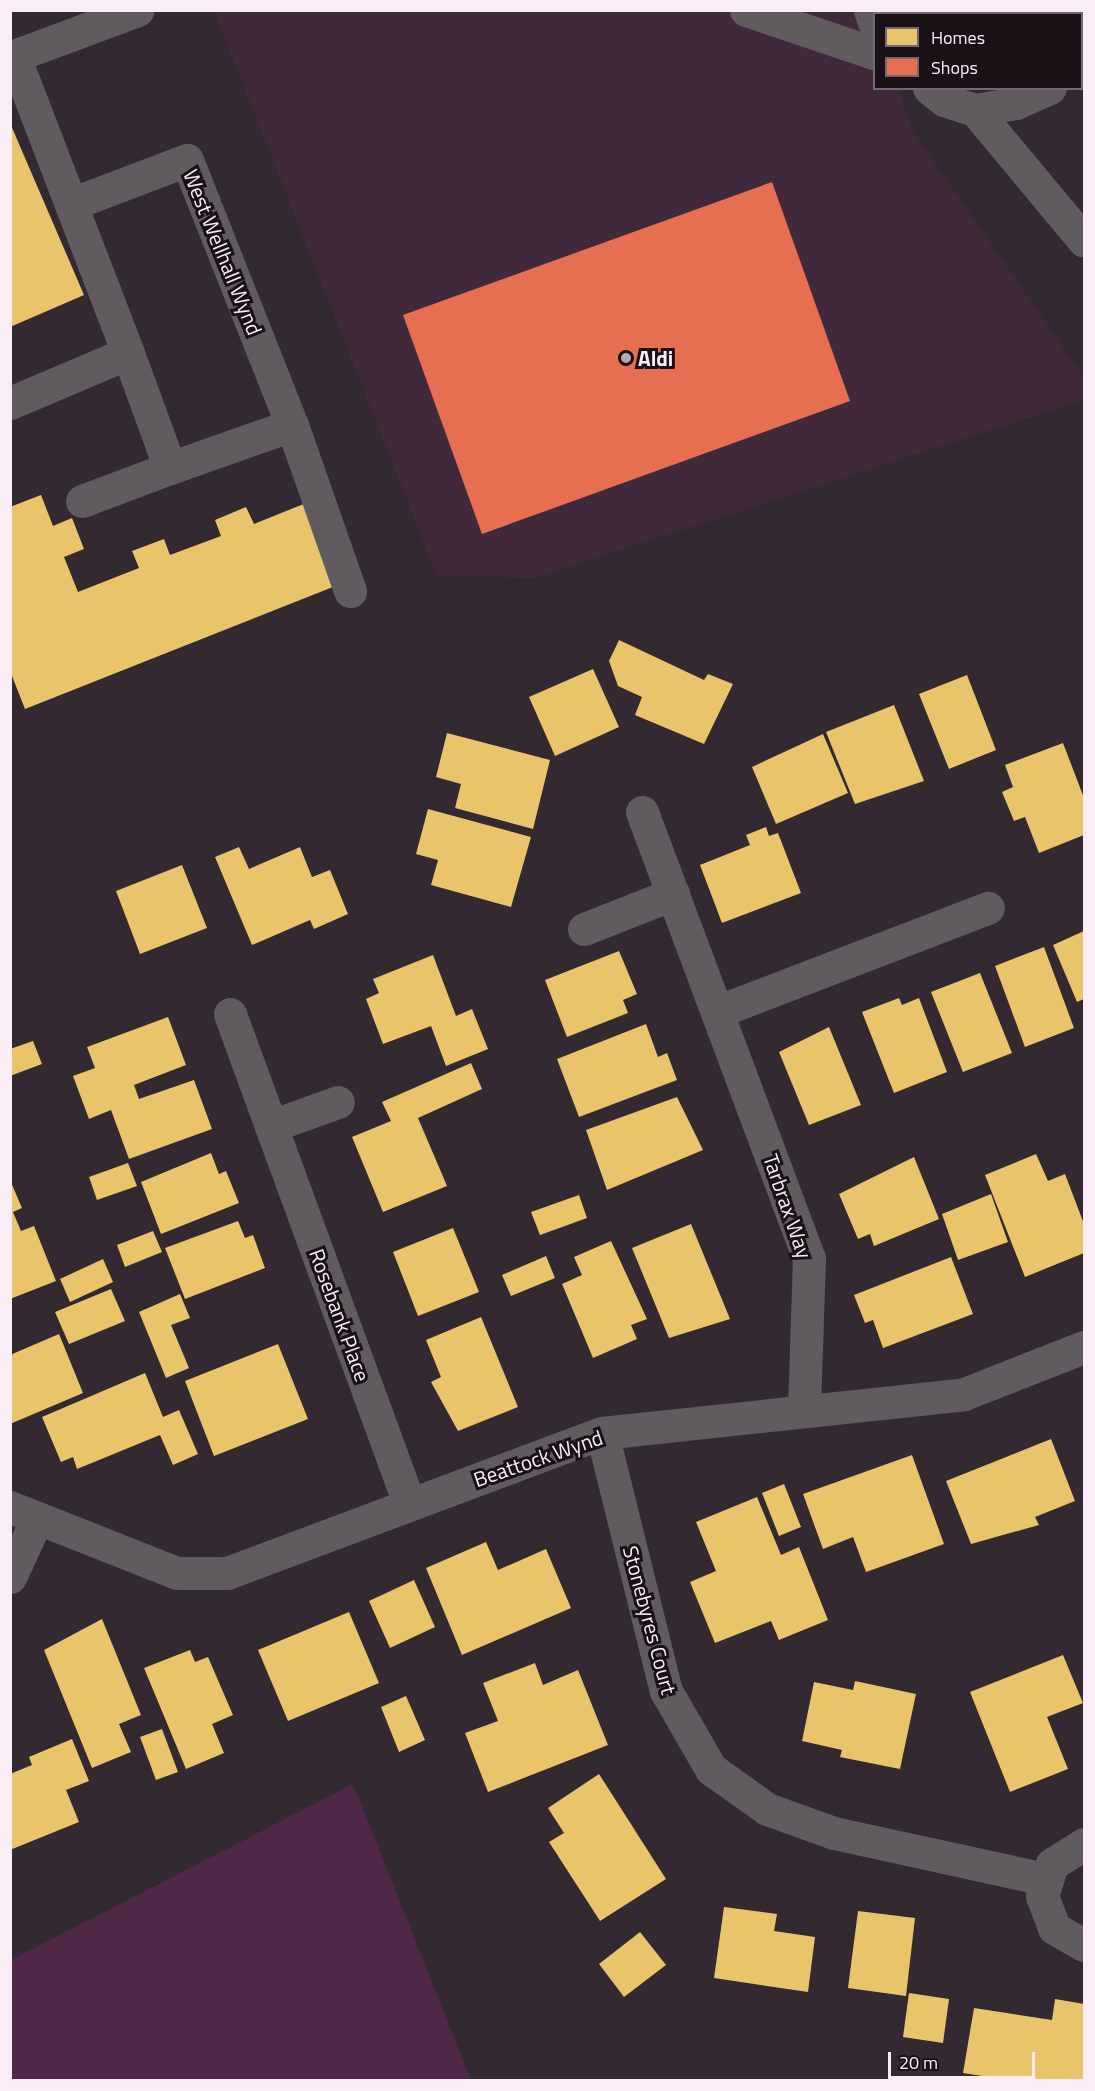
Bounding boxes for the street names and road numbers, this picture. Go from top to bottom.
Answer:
street label: West Wellhall Wynd [178,166,268,338]
street label: Tarbrax Way [758,1150,818,1262]
street label: Rosebank Place [304,1245,376,1385]
street label: Beattock Wynd [470,1424,606,1492]
street label: Stonebyres Court [618,1543,682,1697]

